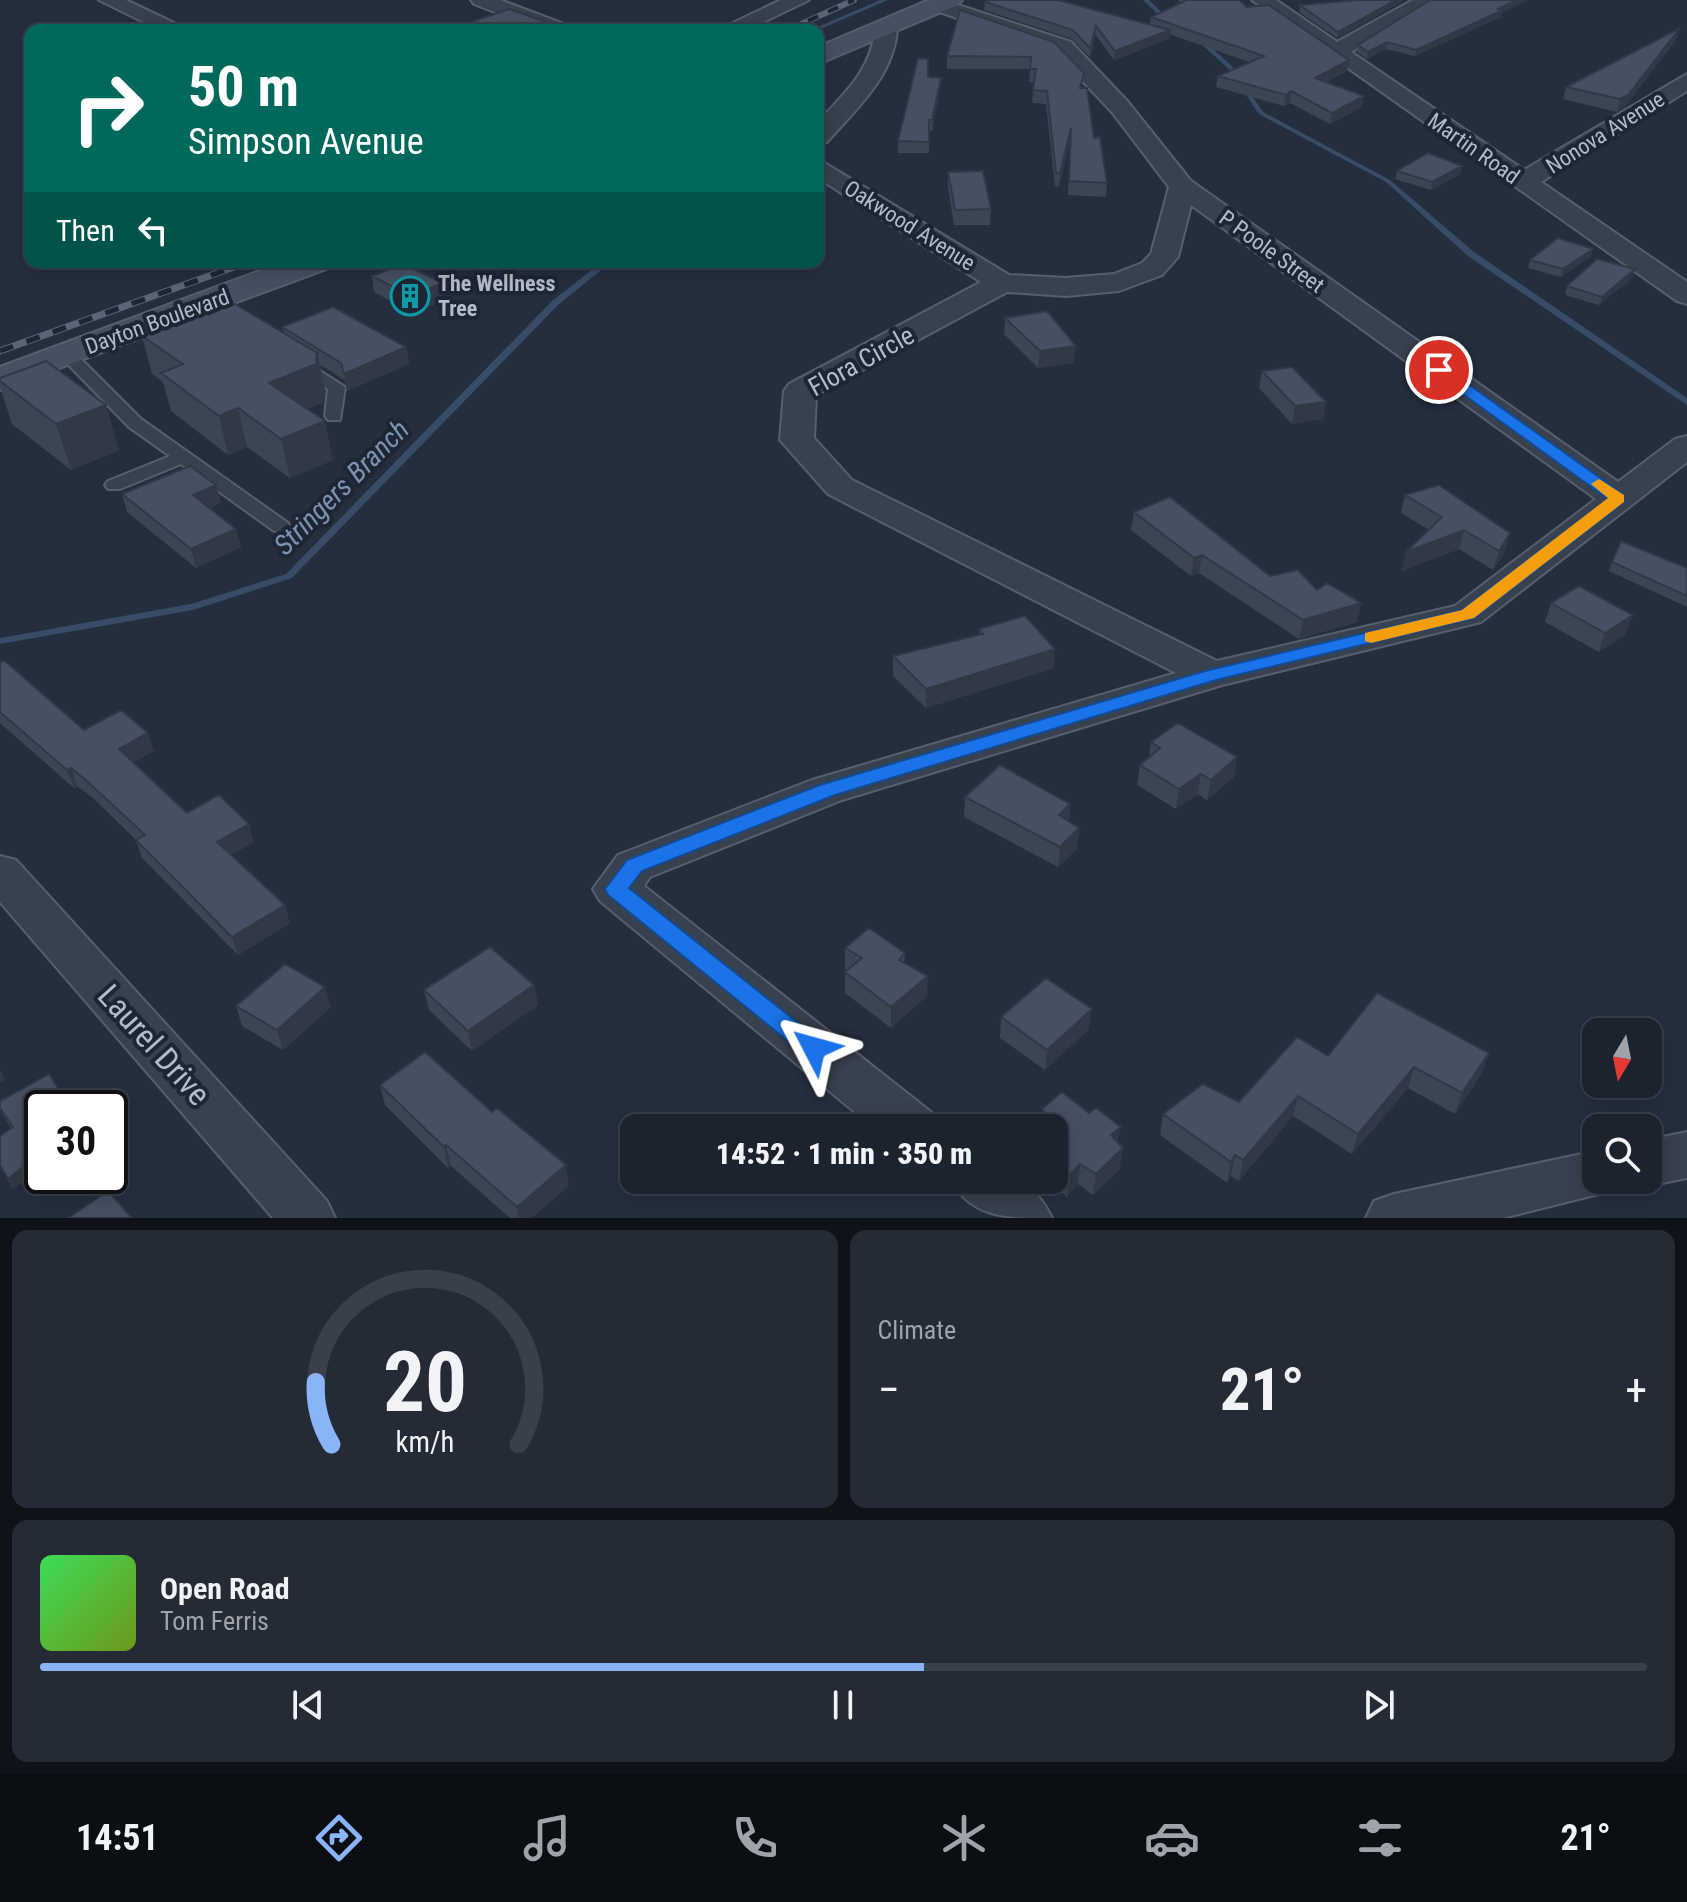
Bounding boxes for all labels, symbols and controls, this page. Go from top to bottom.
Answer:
text: 50 m [188,54,299,120]
icon: right [56,56,160,160]
street label: Nonova Avenue [1542,86,1669,179]
street label: Martin Road [1423,108,1524,189]
text: Simpson Avenue [188,121,424,163]
street label: Oakwood Avenue [840,175,980,276]
street label: P Poole Street [1214,205,1329,298]
icon: left [131,208,175,252]
text: Then [56,213,115,248]
place label: The Wellness Tree [438,271,555,321]
building icon: The Wellness Tree [389,275,431,317]
street label: Dayton Boulevard [82,284,233,359]
street label: Flora Circle [803,320,919,402]
pin [1405,336,1473,404]
icon: arrive [1417,348,1461,392]
water label: Stringers Branch [267,413,416,562]
street label: Laurel Drive [90,977,218,1113]
position arrow [772,1006,856,1090]
north arrow [1582,1018,1662,1098]
map controls [1582,1018,1662,1194]
speed limit sign: 30 [24,1090,128,1194]
button: search [1582,1114,1662,1194]
text: 14:52 · 1 min · 350 m [716,1136,972,1171]
text: Climate [878,1315,956,1345]
text: 20 [383,1334,467,1431]
text: 21° [1220,1354,1305,1425]
text: − [878,1364,900,1416]
text: + [1625,1364,1647,1416]
text: km/h [395,1425,454,1459]
text: Open Road [160,1571,290,1606]
text: Tom Ferris [160,1606,269,1636]
icon: previous [286,1683,330,1727]
icon: pause [821,1683,865,1727]
icon: next [1357,1683,1401,1727]
icon: directions [311,1810,367,1866]
icon: music [519,1810,575,1866]
icon: phone [727,1810,783,1866]
icon: climate [936,1810,992,1866]
icon: car [1144,1810,1200,1866]
icon: filters [1352,1810,1408,1866]
text: 14:51 [76,1817,159,1859]
text: 21° [1560,1817,1611,1859]

